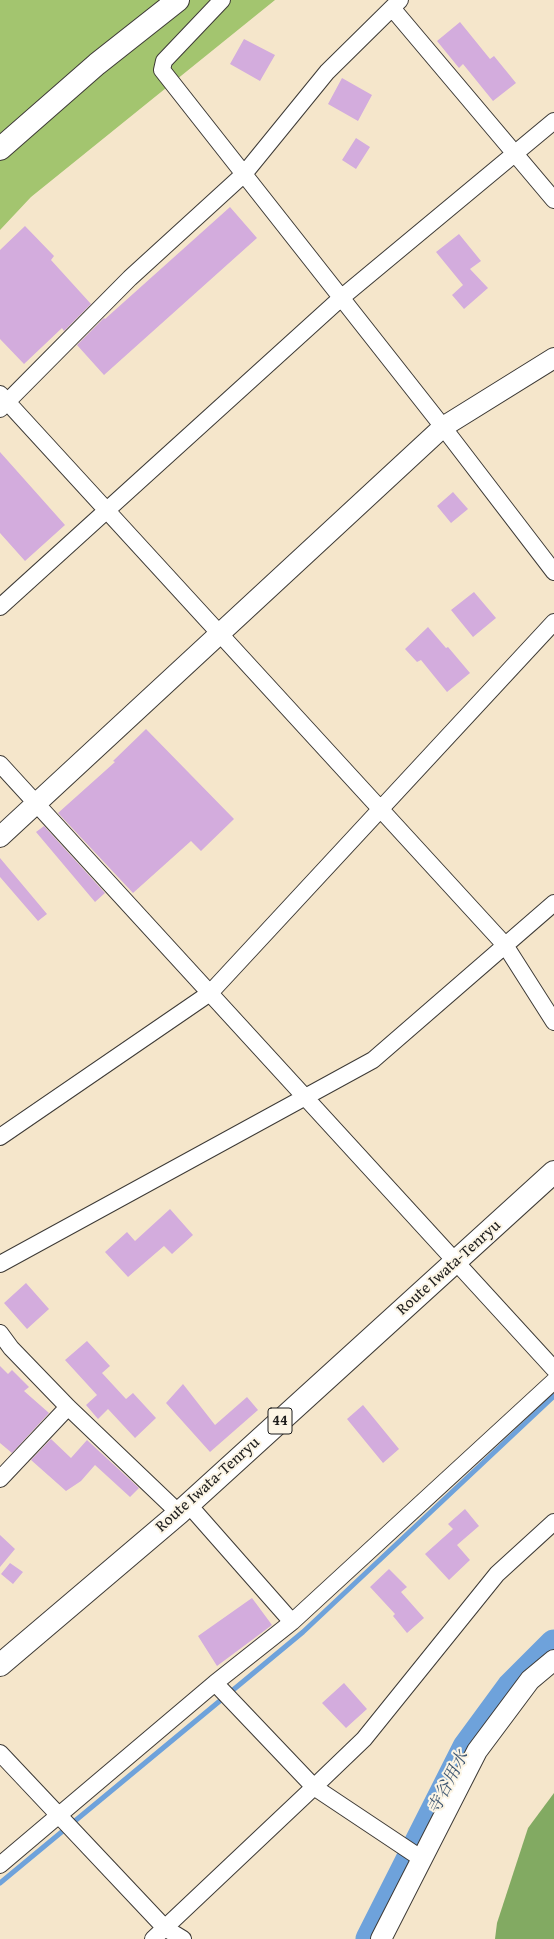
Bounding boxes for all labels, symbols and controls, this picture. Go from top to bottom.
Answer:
street label: Route Iwata-Tenryu [393,1216,505,1320]
road number: 44 [268,1408,292,1434]
street label: Route Iwata-Tenryu [152,1433,264,1537]
water label: 寺谷用水 [424,1748,474,1818]

